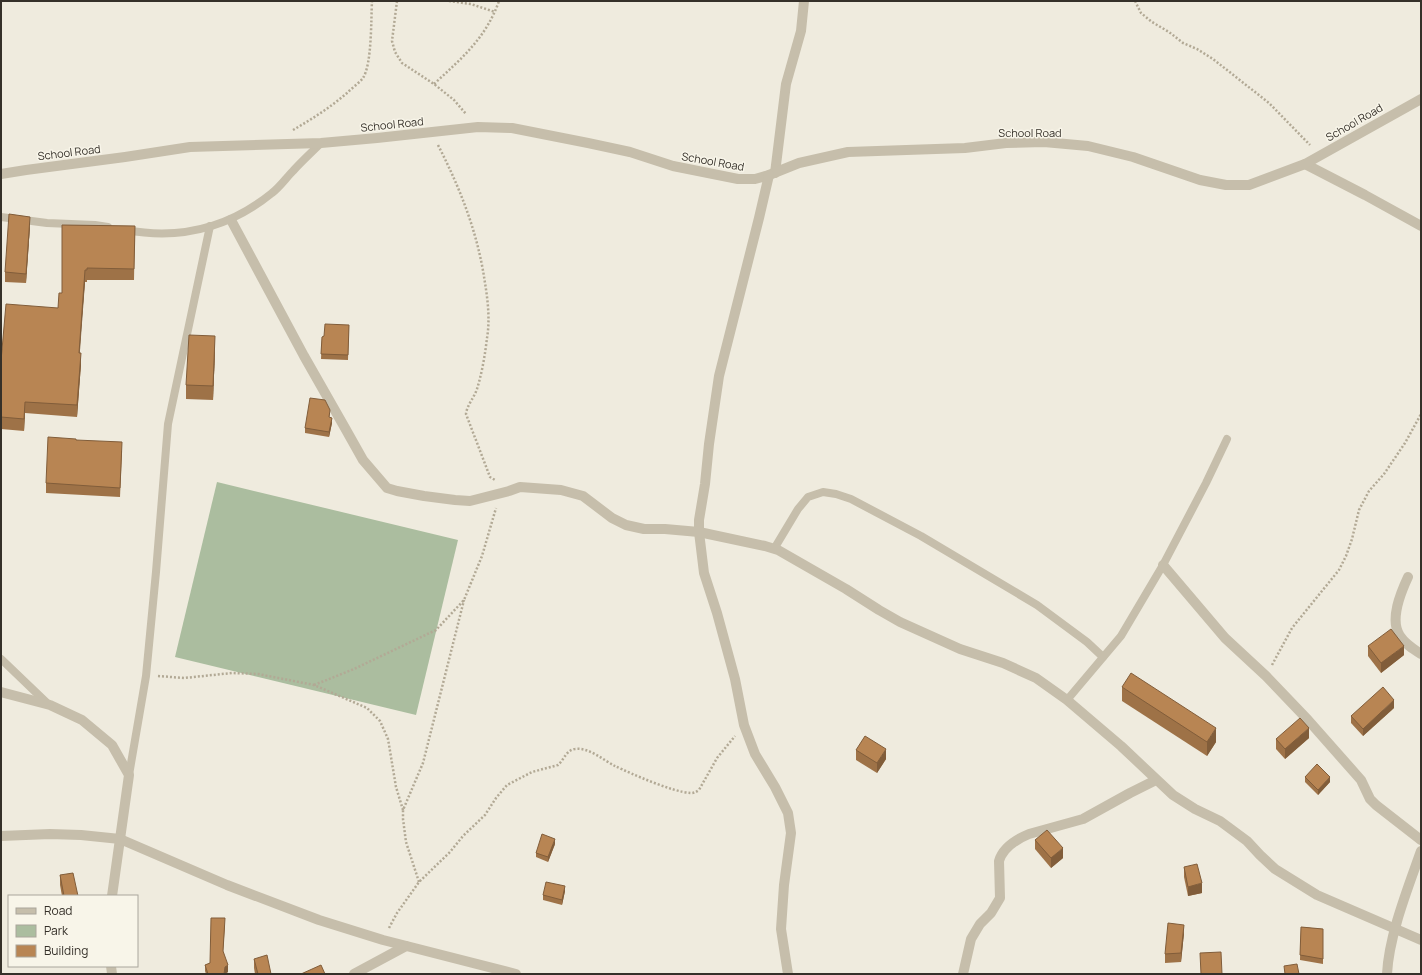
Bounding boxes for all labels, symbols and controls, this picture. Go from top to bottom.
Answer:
street label: School Road [1323,100,1385,144]
street label: School Road [360,113,424,135]
street label: School Road [998,125,1062,140]
street label: School Road [37,141,101,163]
street label: School Road [681,148,745,174]
legend [8,895,138,967]
text: Road [44,902,72,919]
text: Park [44,922,69,939]
text: Building [44,942,88,959]

